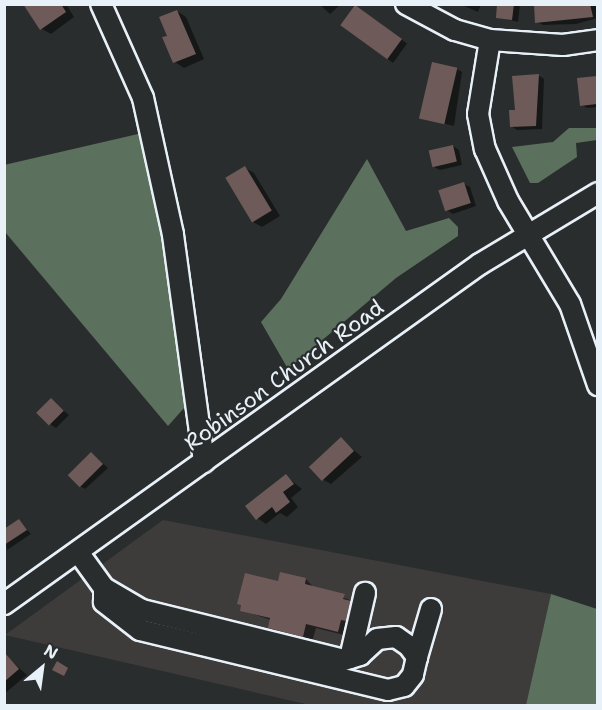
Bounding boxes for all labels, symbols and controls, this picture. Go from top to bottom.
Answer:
street label: Robinson Church Road [179,294,389,456]
north arrow [12,638,72,698]
text: N [40,640,62,664]

